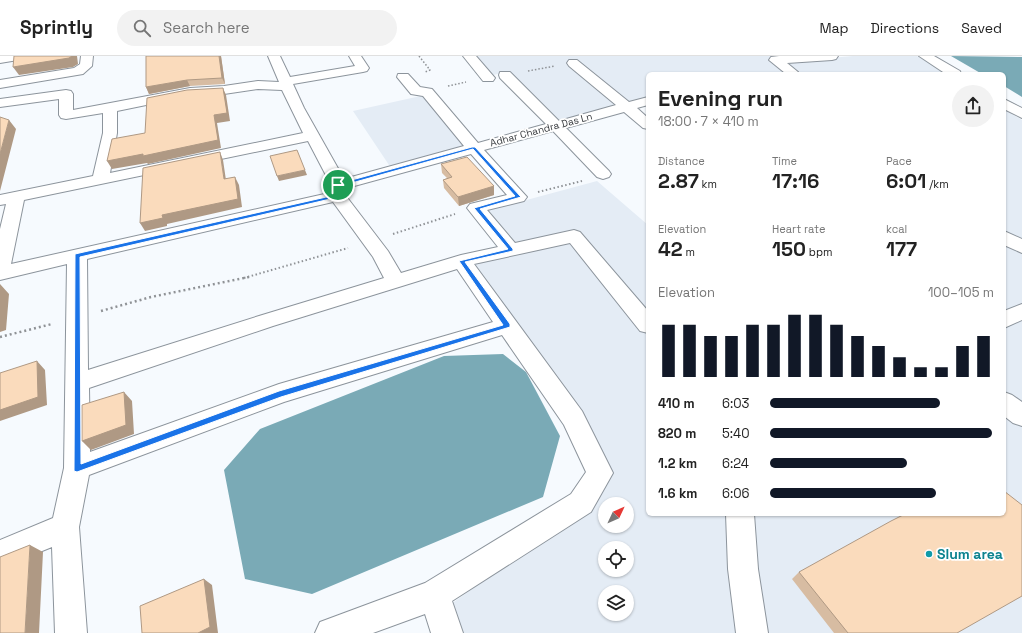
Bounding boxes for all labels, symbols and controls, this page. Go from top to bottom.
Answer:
search box [117,10,397,46]
text: Sprintly [20,15,93,40]
icon: search [131,17,153,39]
text: Search here [163,18,250,37]
text: Map [819,19,849,37]
text: Directions [871,19,939,37]
text: Saved [961,19,1002,37]
text: Evening run [658,84,783,112]
button: share [952,85,994,127]
street label: Adhar Chandra Das Ln [488,110,594,149]
text: 18:00 · 7 × 410 m [658,113,759,130]
text: Distance [658,154,705,168]
text: Time [772,154,797,168]
text: Pace [886,154,912,168]
pin [321,168,355,202]
text: 2.87 [658,168,699,194]
text: 17:16 [772,168,819,194]
text: 6:01 [886,168,926,194]
icon: arrive [327,174,349,196]
text: km [699,177,717,191]
text: /km [926,177,949,191]
text: Elevation [658,222,706,236]
text: Heart rate [772,222,825,236]
text: kcal [886,222,907,236]
text: 42 [658,236,683,262]
text: 150 [772,236,806,262]
text: 177 [886,236,917,262]
text: m [683,245,695,259]
text: bpm [806,245,832,259]
text: Elevation [658,284,715,301]
text: 100–105 m [928,284,994,301]
text: 410 m [658,395,694,412]
text: 6:03 [722,395,749,412]
text: 820 m [658,425,696,442]
text: 5:40 [722,425,750,442]
text: 1.2 km [658,455,697,472]
text: 6:24 [722,455,749,472]
text: 1.6 km [658,485,697,502]
text: 6:06 [722,485,750,502]
north arrow [598,497,634,533]
map controls [598,497,634,621]
button: locate [598,541,634,577]
place label: Slum area [937,545,1003,563]
marker: Slum area [924,549,934,559]
button: layers [598,585,634,621]

